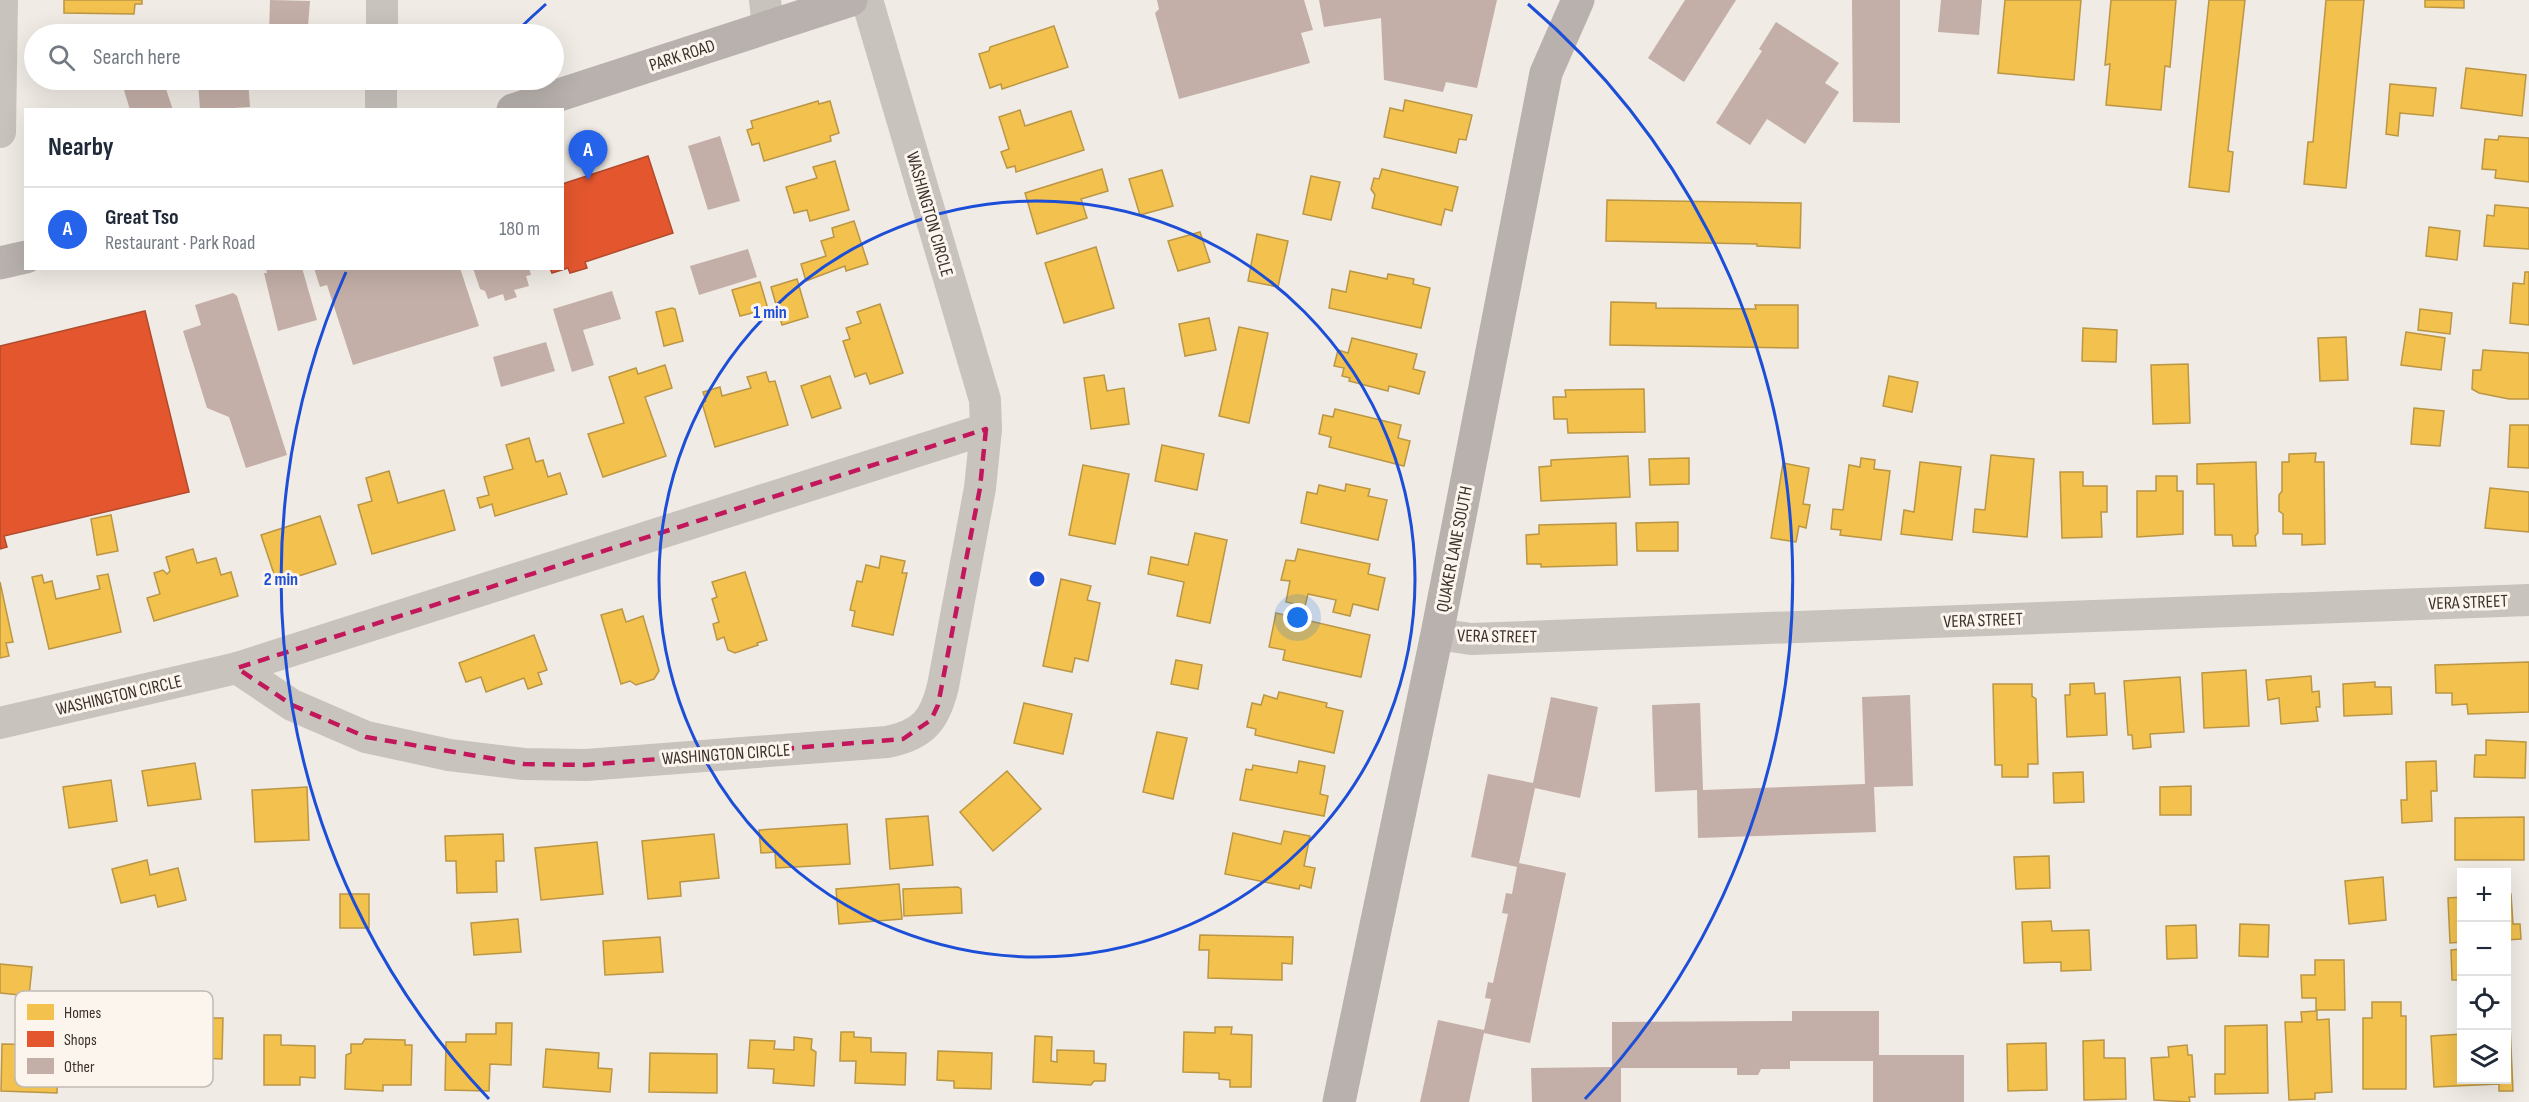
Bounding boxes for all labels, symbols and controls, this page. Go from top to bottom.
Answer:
search box [24,24,564,90]
street label: PARK ROAD [647,35,718,76]
icon: search [45,41,78,74]
text: Search here [93,44,180,71]
pin: A [568,130,608,180]
text: Nearby [48,132,114,163]
street label: WASHINGTON CIRCLE [902,149,957,279]
text: Great Tso [105,204,179,231]
text: A [63,217,72,241]
text: 180 m [499,217,540,241]
text: Restaurant · Park Road [105,231,255,255]
text: 1 min [753,302,787,323]
street label: QUAKER LANE SOUTH [1432,484,1477,614]
text: 2 min [264,569,298,590]
centre of rings [1027,569,1047,589]
street label: VERA STREET [2428,591,2508,614]
your location [1283,603,1312,632]
street label: VERA STREET [1943,609,2023,632]
street label: VERA STREET [1457,625,1537,648]
street label: WASHINGTON CIRCLE [54,671,184,720]
street label: WASHINGTON CIRCLE [661,740,791,769]
map controls [2457,868,2511,1084]
button: + [2457,868,2511,922]
button: − [2457,922,2511,976]
button: locate [2457,976,2511,1030]
legend [15,991,213,1087]
text: Homes [64,1004,101,1023]
button: layers [2457,1030,2511,1084]
text: Shops [64,1031,97,1050]
text: Other [64,1058,95,1077]

